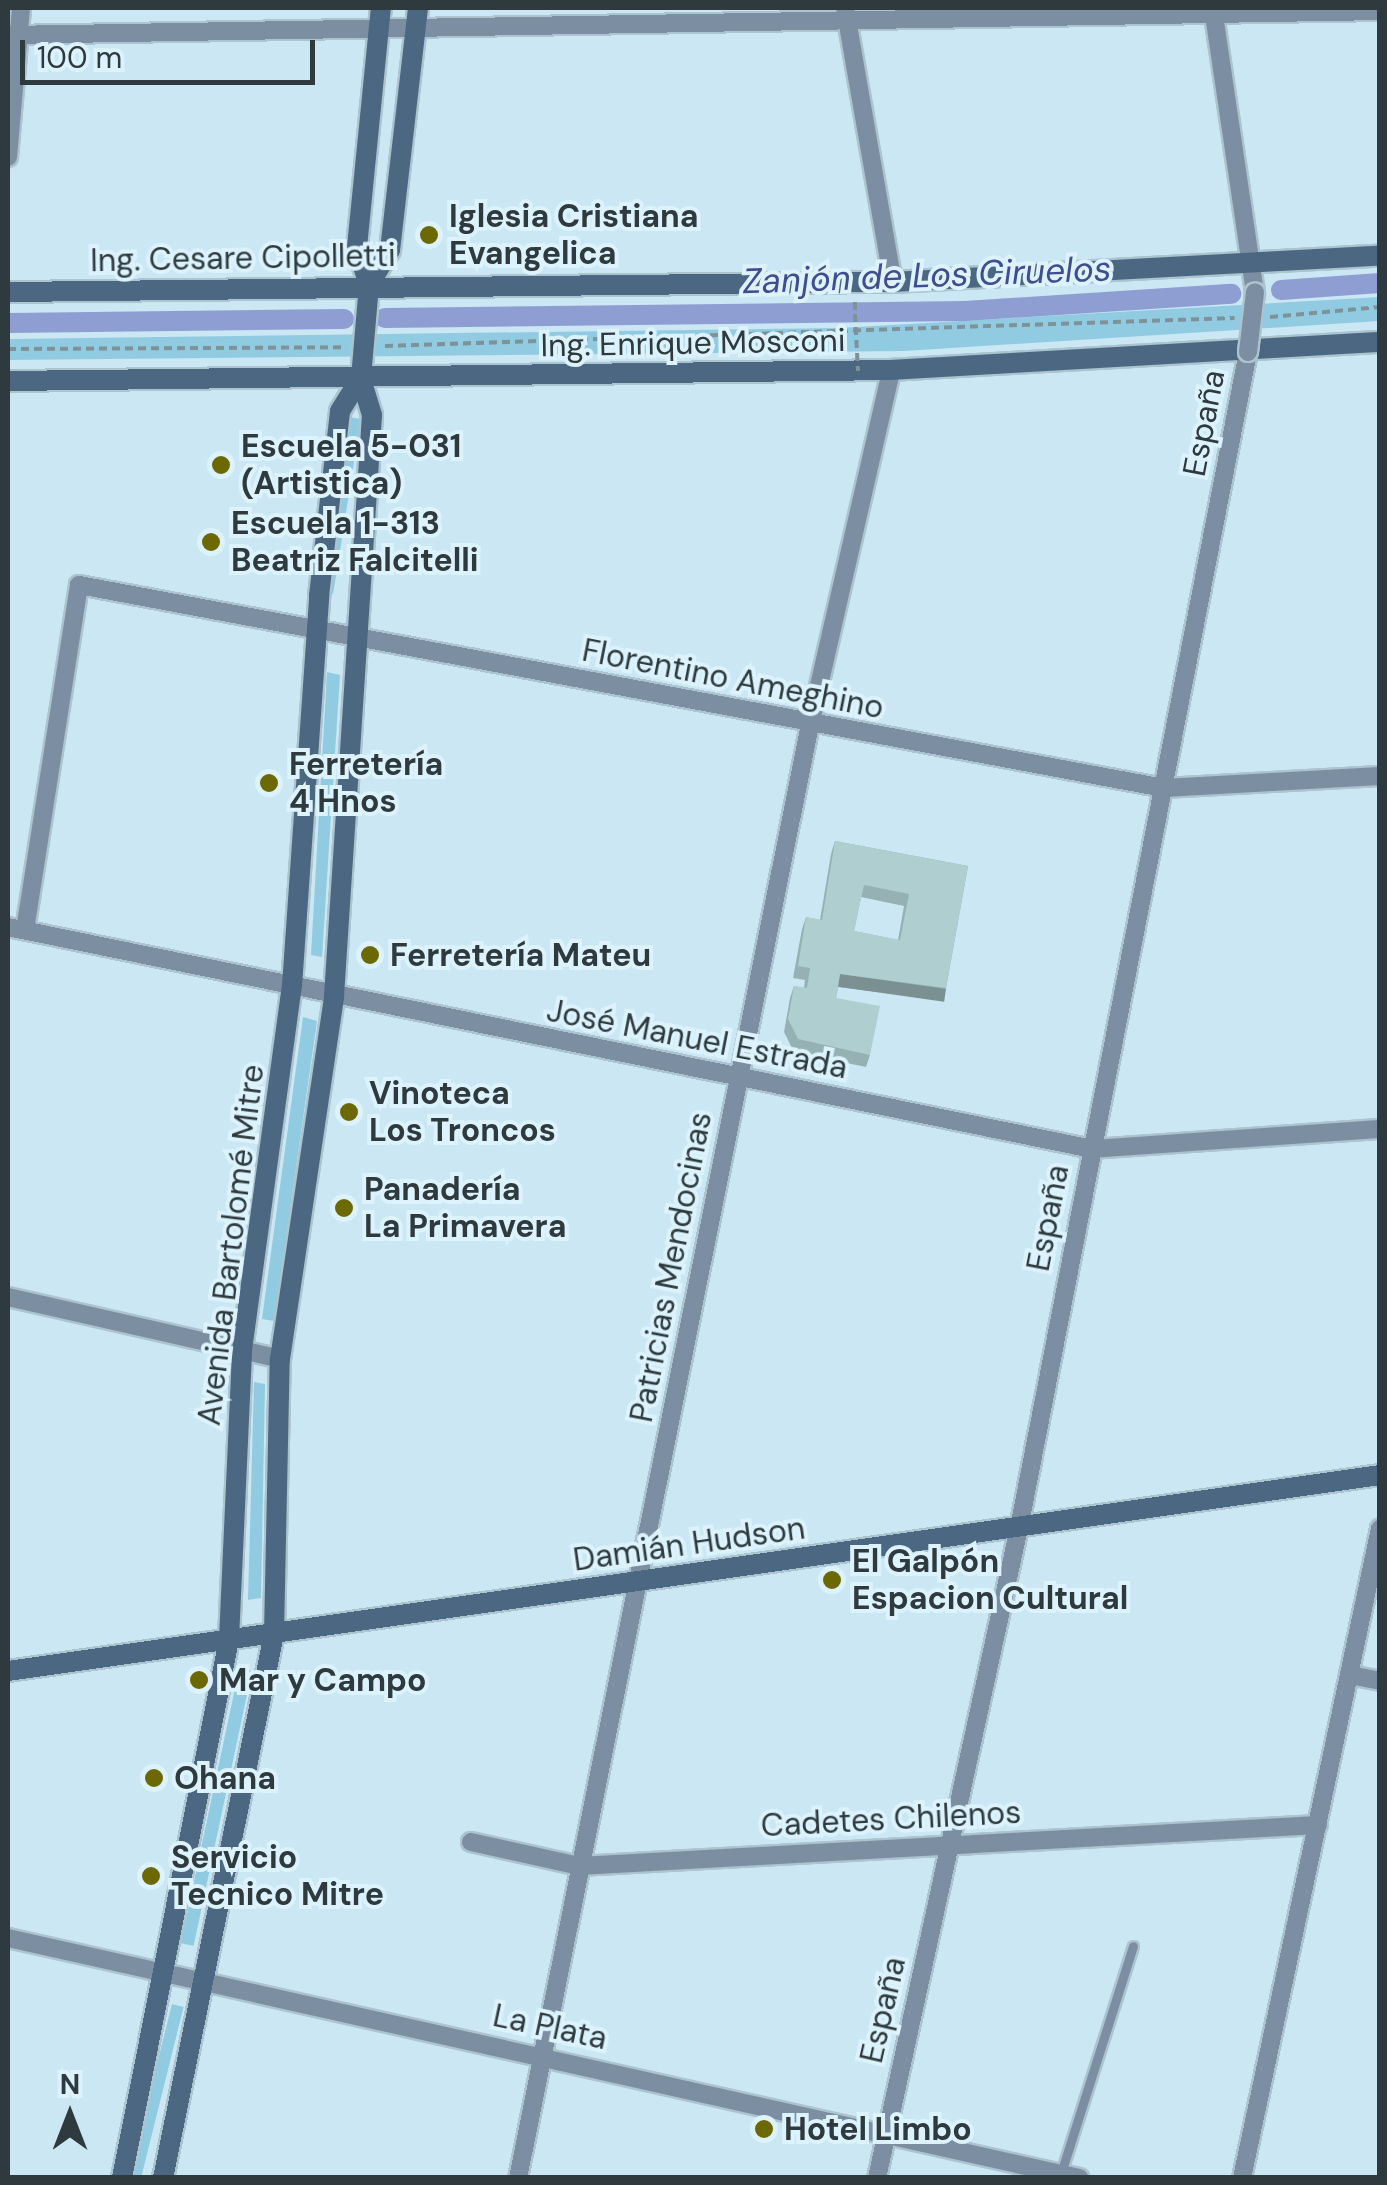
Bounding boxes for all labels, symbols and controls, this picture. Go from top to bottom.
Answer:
scale bar [25,20,320,82]
text: 100 m [37,38,122,77]
place label: Iglesia Cristiana Evangelica [449,198,699,273]
marker: Iglesia Cristiana Evangelica [418,224,440,246]
street label: Ing. Cesare Cipolletti [90,236,396,280]
water label: Zanjón de Los Ciruelos [742,248,1112,302]
street label: Ing. Enrique Mosconi [540,321,846,365]
street label: España [1175,367,1233,479]
place label: Escuela 5-031 (Artistica) [241,428,461,503]
marker: Escuela 5-031 (Artistica) [210,454,232,476]
place label: Escuela 1-313 Beatriz Falcitelli [231,505,479,580]
marker: Escuela 1-313 Beatriz Falcitelli [200,531,222,553]
street label: Florentino Ameghino [579,631,887,727]
place label: Ferretería 4 Hnos [289,746,443,821]
marker: Ferretería 4 Hnos [258,772,280,794]
place label: Ferretería Mateu [390,936,651,974]
marker: Ferretería Mateu [359,944,381,966]
street label: José Manuel Estrada [543,991,851,1087]
street label: Avenida Bartolomé Mitre [190,1062,272,1428]
place label: Vinoteca Los Troncos [369,1075,556,1150]
marker: Vinoteca Los Troncos [338,1101,360,1123]
street label: Patricias Mendocinas [622,1109,720,1425]
street label: España [1019,1162,1077,1274]
place label: Panadería La Primavera [364,1171,566,1246]
marker: Panadería La Primavera [333,1197,355,1219]
street label: Damián Hudson [571,1509,807,1579]
place label: El Galpón Espacion Cultural [852,1543,1128,1618]
marker: El Galpón Espacion Cultural [821,1569,843,1591]
place label: Mar y Campo [219,1661,427,1699]
marker: Mar y Campo [188,1669,210,1691]
place label: Ohana [174,1759,276,1797]
marker: Ohana [143,1767,165,1789]
street label: Cadetes Chilenos [760,1793,1022,1845]
place label: Servicio Tecnico Mitre [171,1839,384,1914]
marker: Servicio Tecnico Mitre [140,1865,162,1887]
street label: España [852,1953,914,2067]
street label: La Plata [490,1996,610,2058]
north arrow [20,2065,120,2165]
text: N [60,2066,80,2103]
place label: Hotel Limbo [784,2110,972,2148]
marker: Hotel Limbo [753,2118,775,2140]

